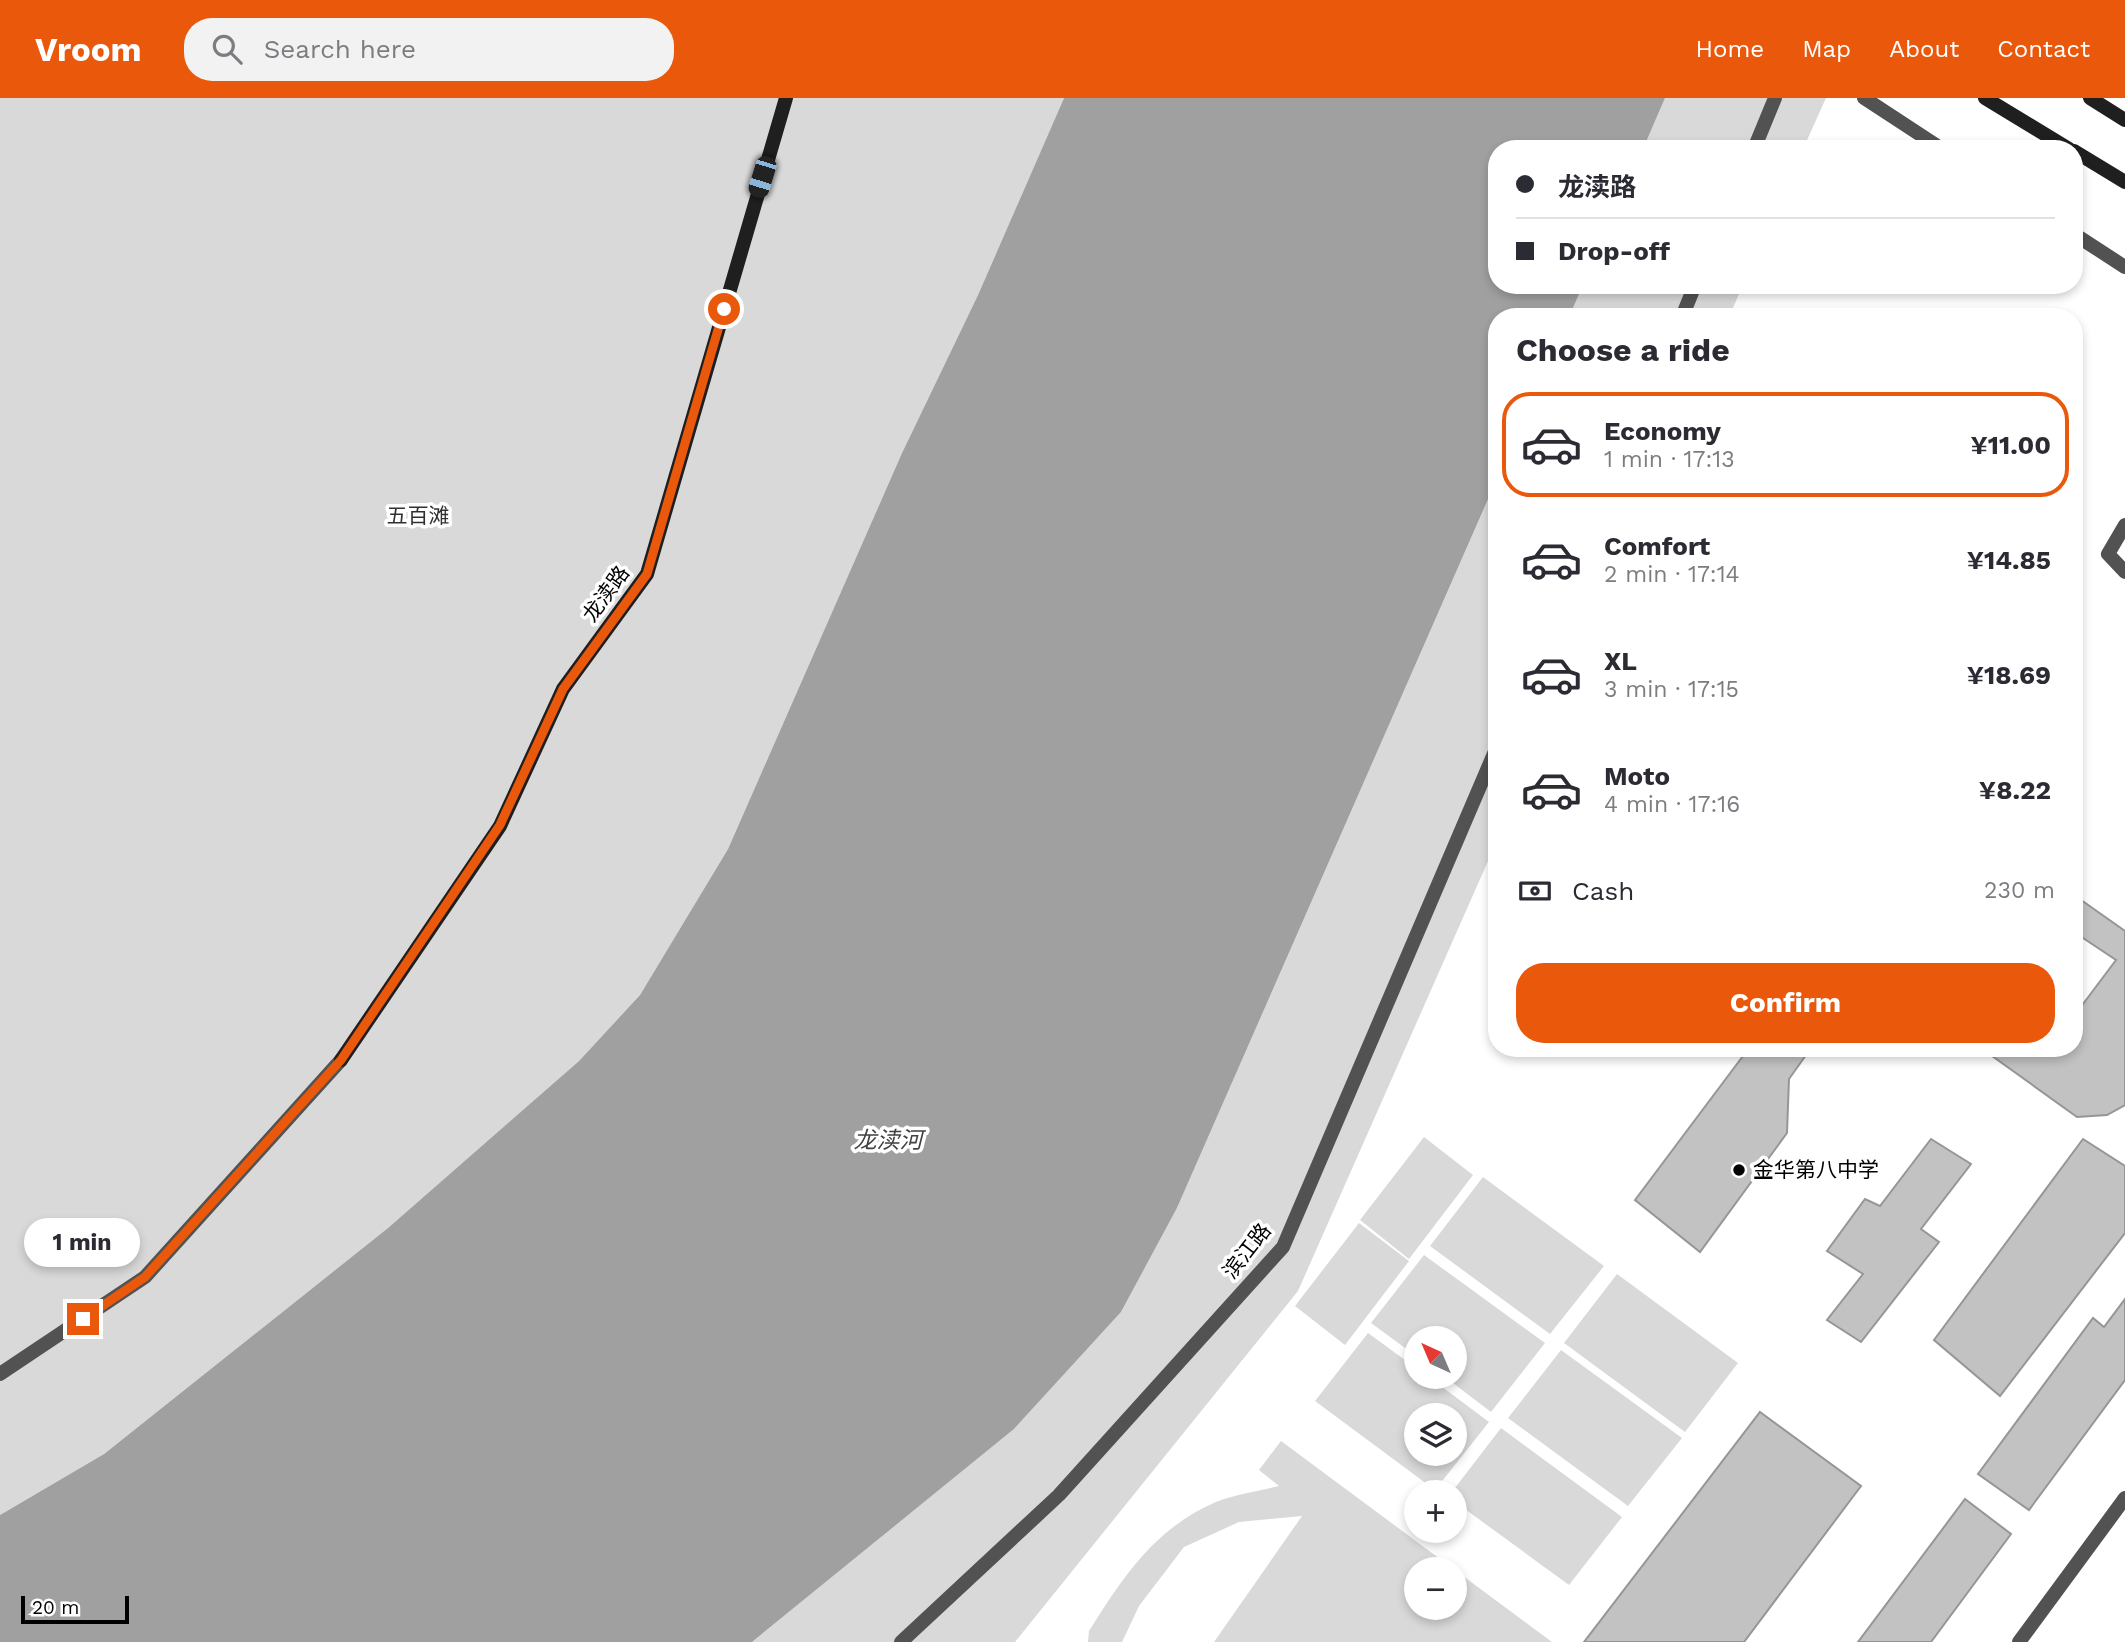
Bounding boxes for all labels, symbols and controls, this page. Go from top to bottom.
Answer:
search box [184,18,674,81]
text: Vroom [35,30,142,69]
icon: search [208,30,246,68]
text: Search here [264,34,416,64]
text: Home [1696,35,1764,63]
text: Map [1802,35,1851,63]
text: About [1889,35,1959,63]
text: Contact [1997,35,2090,63]
car [746,154,779,200]
text: 龙渎路 [1558,172,1636,202]
text: Drop-off [1558,236,1670,266]
route start [708,293,740,325]
text: Choose a ride [1516,331,1730,369]
icon: car [1520,413,1583,476]
text: Economy [1604,416,1721,446]
text: ¥11.00 [1970,430,2051,460]
text: 1 min · 17:13 [1604,446,1735,473]
park label: 五百滩 [387,503,450,528]
icon: car [1520,528,1583,591]
text: Comfort [1604,531,1710,561]
text: ¥14.85 [1967,545,2051,575]
street label: 龙渎路 [577,561,634,627]
text: 2 min · 17:14 [1604,561,1740,588]
icon: car [1520,643,1583,706]
text: XL [1604,646,1637,676]
text: ¥18.69 [1967,660,2051,690]
text: 3 min · 17:15 [1604,676,1739,703]
icon: car [1520,758,1583,821]
text: Moto [1604,761,1670,791]
text: ¥8.22 [1979,775,2051,805]
text: 4 min · 17:16 [1604,791,1740,818]
icon: cash [1516,872,1554,910]
text: Cash [1572,876,1634,906]
text: 230 m [1984,877,2055,904]
button: Confirm [1516,963,2055,1043]
water label: 龙渎河 [854,1127,927,1154]
place label: 金华第八中学 [1753,1157,1879,1182]
marker: 金华第八中学 [1731,1162,1747,1178]
callout: 1 min [25,1218,141,1266]
street label: 滨江路 [1217,1218,1276,1283]
text: 1 min [52,1229,112,1256]
route end [67,1303,99,1335]
north arrow [1404,1326,1466,1390]
map controls [1404,1326,1467,1620]
button: layers [1404,1403,1467,1466]
button: + [1404,1480,1467,1543]
button: − [1404,1557,1467,1620]
scale bar [21,1593,130,1625]
text: 20 m [32,1596,79,1619]

